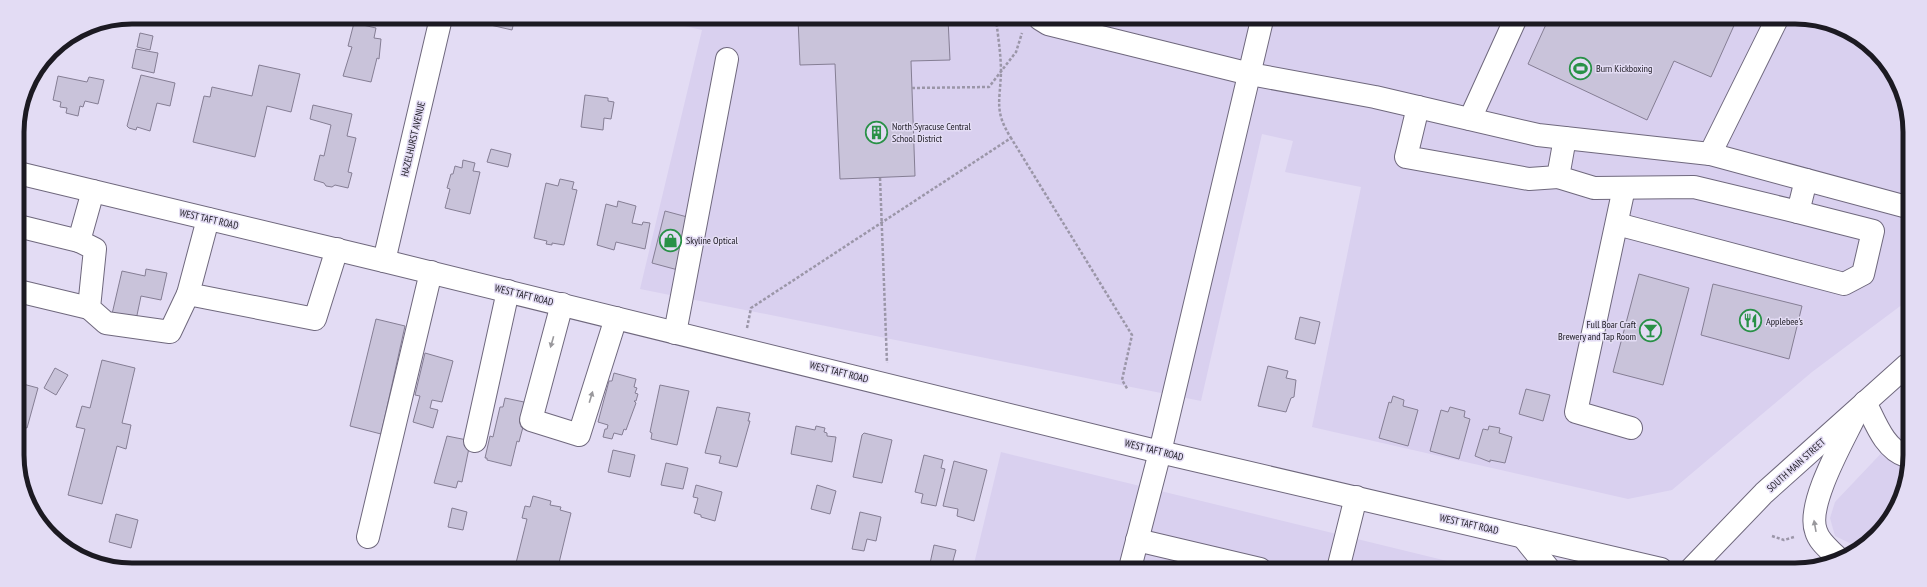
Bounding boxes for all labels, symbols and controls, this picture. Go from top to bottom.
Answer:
sports icon: Burn Kickboxing [1567,55,1593,81]
place label: Burn Kickboxing [1596,62,1652,75]
street label: HAZELHURST AVENUE [398,100,428,178]
building icon: North Syracuse Central School District [863,119,889,145]
place label: North Syracuse Central School District [892,120,972,145]
street label: WEST TAFT ROAD [178,206,240,232]
shop icon: Skyline Optical [658,227,684,253]
place label: Skyline Optical [686,234,738,247]
street label: WEST TAFT ROAD [493,281,555,309]
restaurant icon: Applebee's [1738,308,1764,334]
place label: Applebee's [1766,315,1804,328]
bar icon: Full Boar Craft Brewery and Tap Room [1638,317,1664,343]
place label: Full Boar Craft Brewery and Tap Room [1558,318,1636,343]
one-way arrow [549,336,555,348]
street label: WEST TAFT ROAD [808,358,870,386]
one-way arrow [588,391,594,403]
street label: SOUTH MAIN STREET [1764,435,1828,495]
street label: WEST TAFT ROAD [1123,436,1185,464]
street label: WEST TAFT ROAD [1438,511,1500,537]
one-way arrow [1812,520,1818,532]

